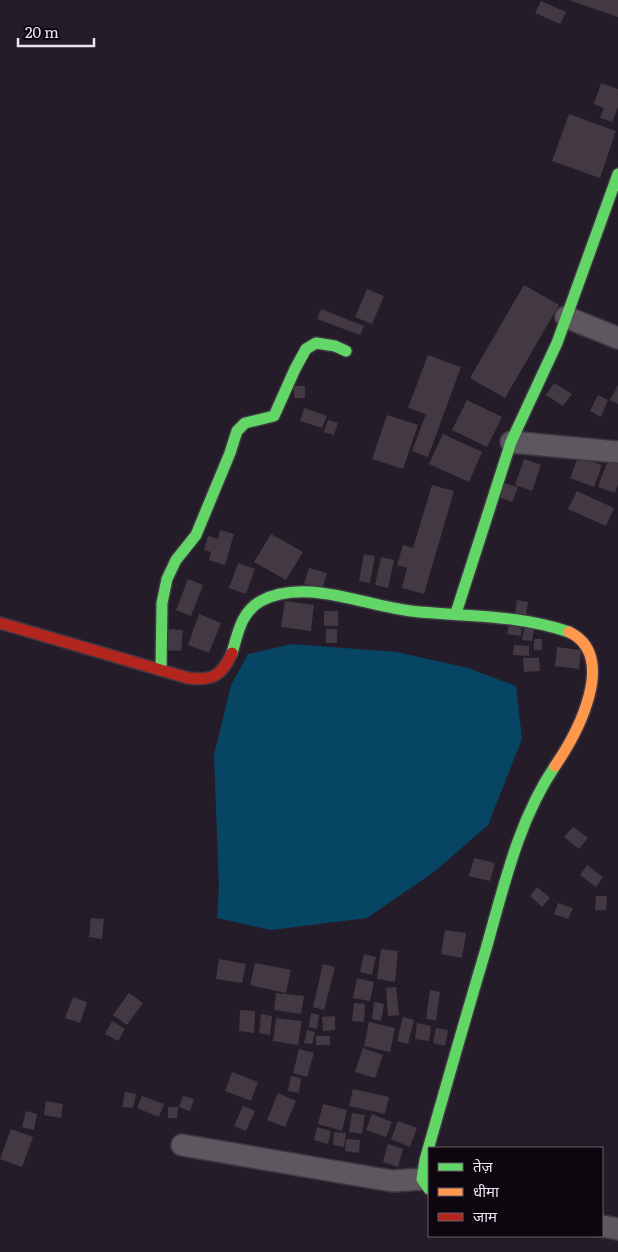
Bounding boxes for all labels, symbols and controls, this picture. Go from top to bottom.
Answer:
scale bar [18,15,94,47]
text: 20 m [25,20,59,43]
legend [428,1147,603,1237]
text: तेज़ [473,1154,494,1177]
text: धीमा [473,1179,500,1202]
text: जाम [473,1204,498,1227]

